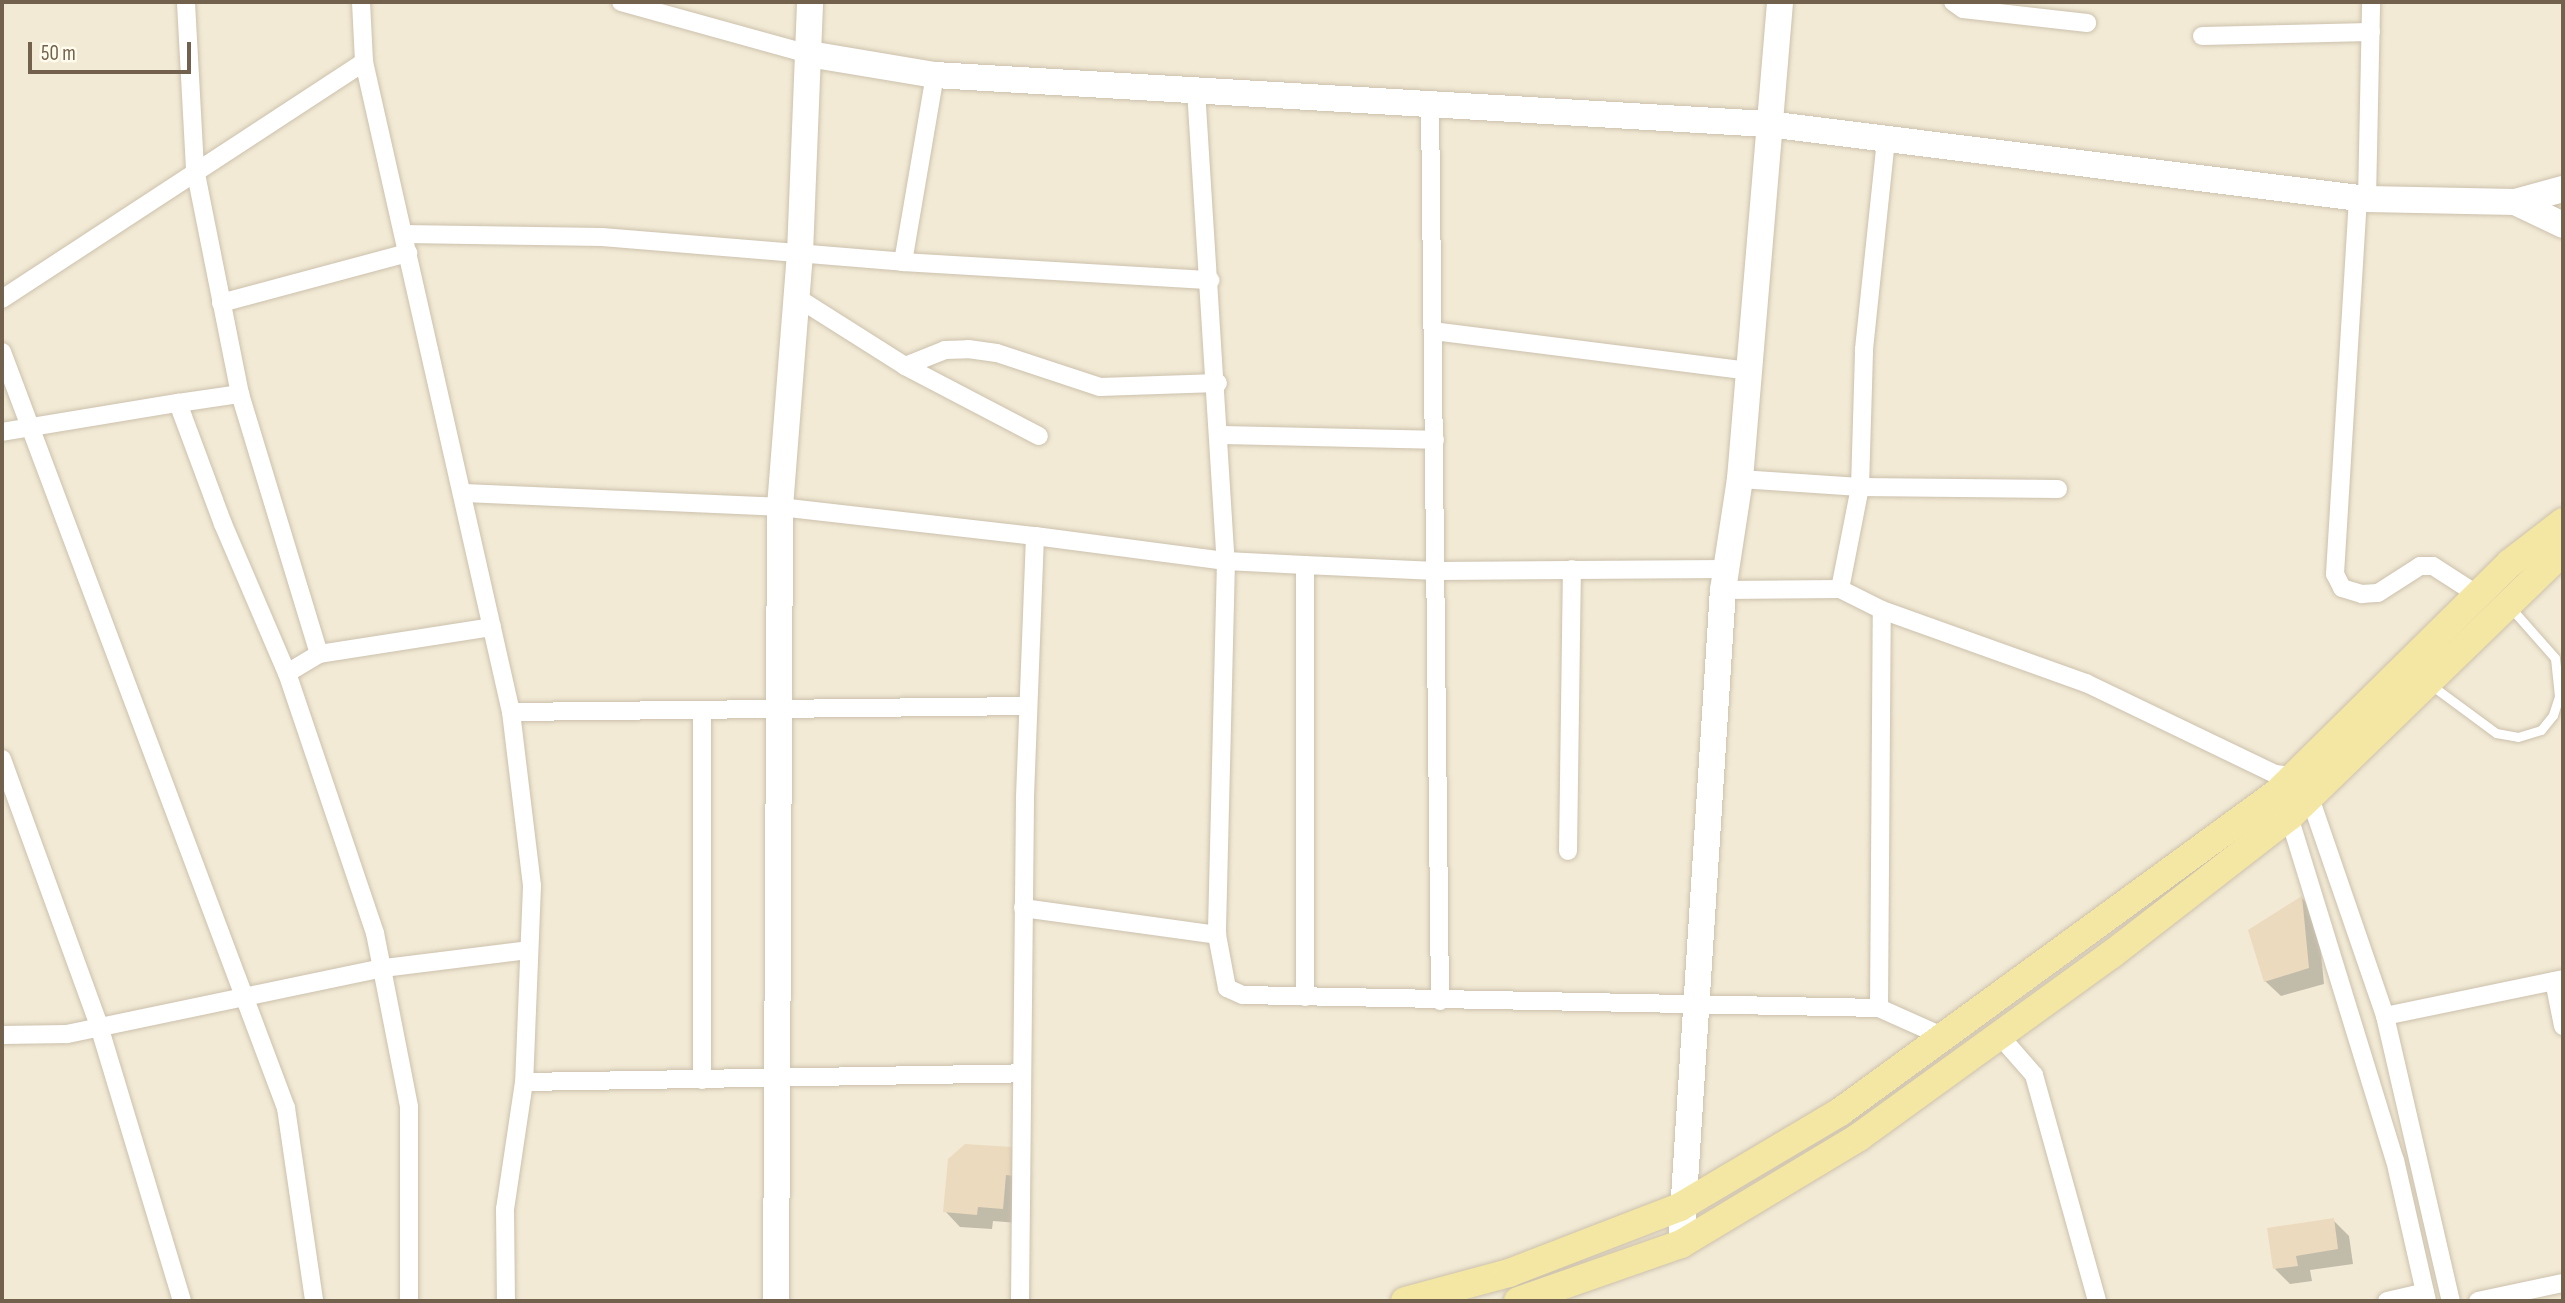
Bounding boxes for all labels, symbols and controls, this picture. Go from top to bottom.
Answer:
scale bar [32,28,194,72]
text: 50 m [41,41,76,66]

